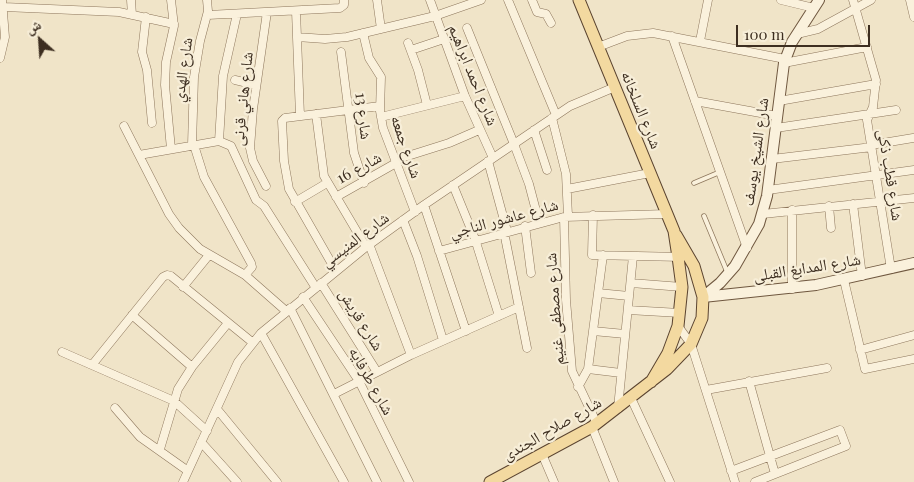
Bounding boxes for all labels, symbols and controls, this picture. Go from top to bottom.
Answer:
text: ش [22,14,44,38]
north arrow [15,15,65,65]
scale bar [739,15,873,47]
street label: شارع احمد ابراهيم [444,22,502,128]
text: 100 m [744,24,785,44]
street label: شارع الهدي [169,36,197,104]
street label: شارع هاني قرنى [229,51,257,147]
street label: شارع السلخانه [617,68,665,152]
street label: شارع 13 [351,91,375,141]
street label: شارع الشيخ يوسف [739,97,773,207]
street label: شارع جمعه [386,113,426,181]
street label: شارع قطب ذكى [873,128,907,222]
street label: شارع 16 [333,148,385,188]
street label: شارع عاشور الناجي [448,195,560,243]
street label: شارع المنيسي [317,208,393,272]
street label: شارع المدابغ القبلى [752,250,862,286]
street label: شارع مصطفى غنيم [542,252,568,366]
street label: شارع قريش [334,286,388,354]
street label: شارع طرفايه [344,344,398,418]
street label: شارع صلاح الجندى [499,393,605,465]

